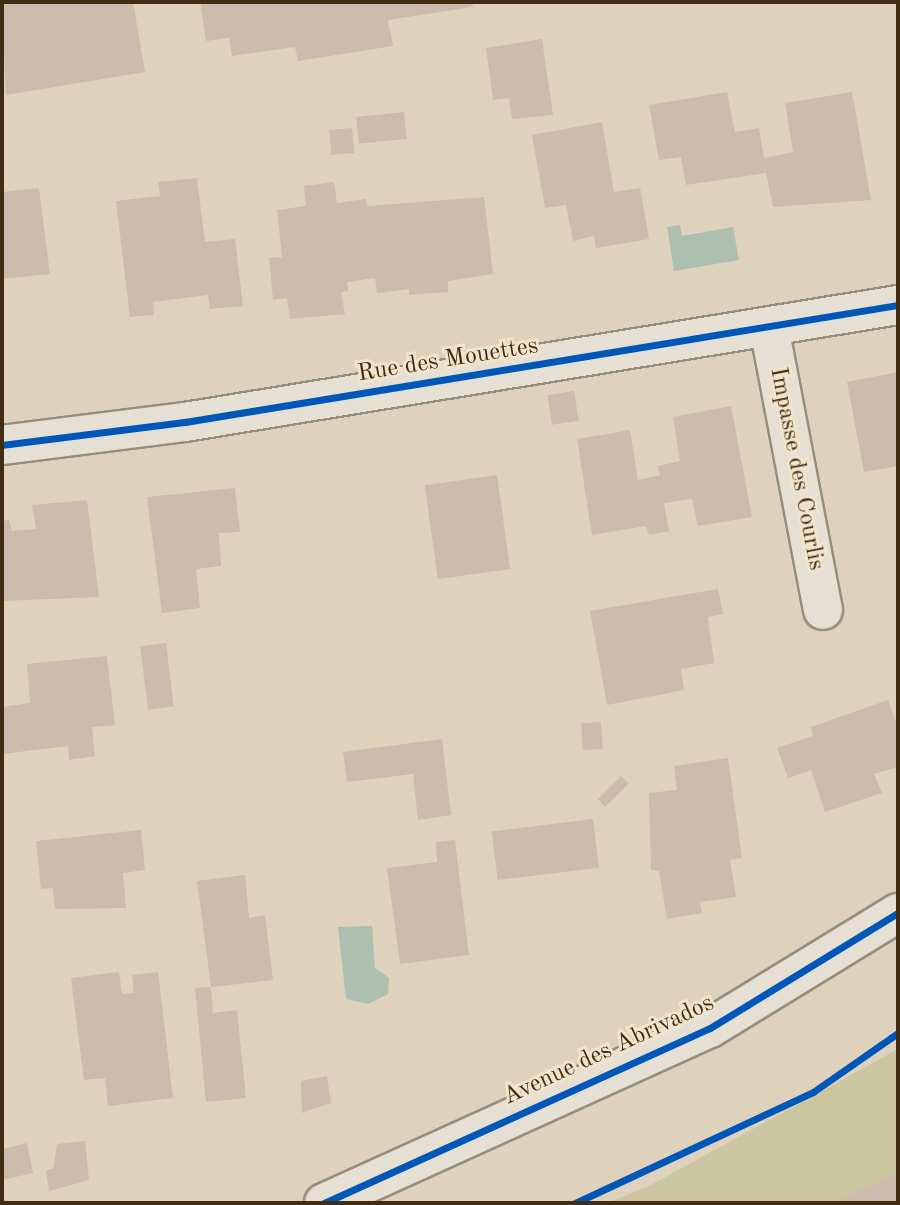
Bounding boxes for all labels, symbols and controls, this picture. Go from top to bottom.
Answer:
street label: Rue des Mouettes [356,332,540,390]
street label: Impasse des Courlis [762,365,830,573]
street label: Avenue des Abrivados [499,990,719,1112]

